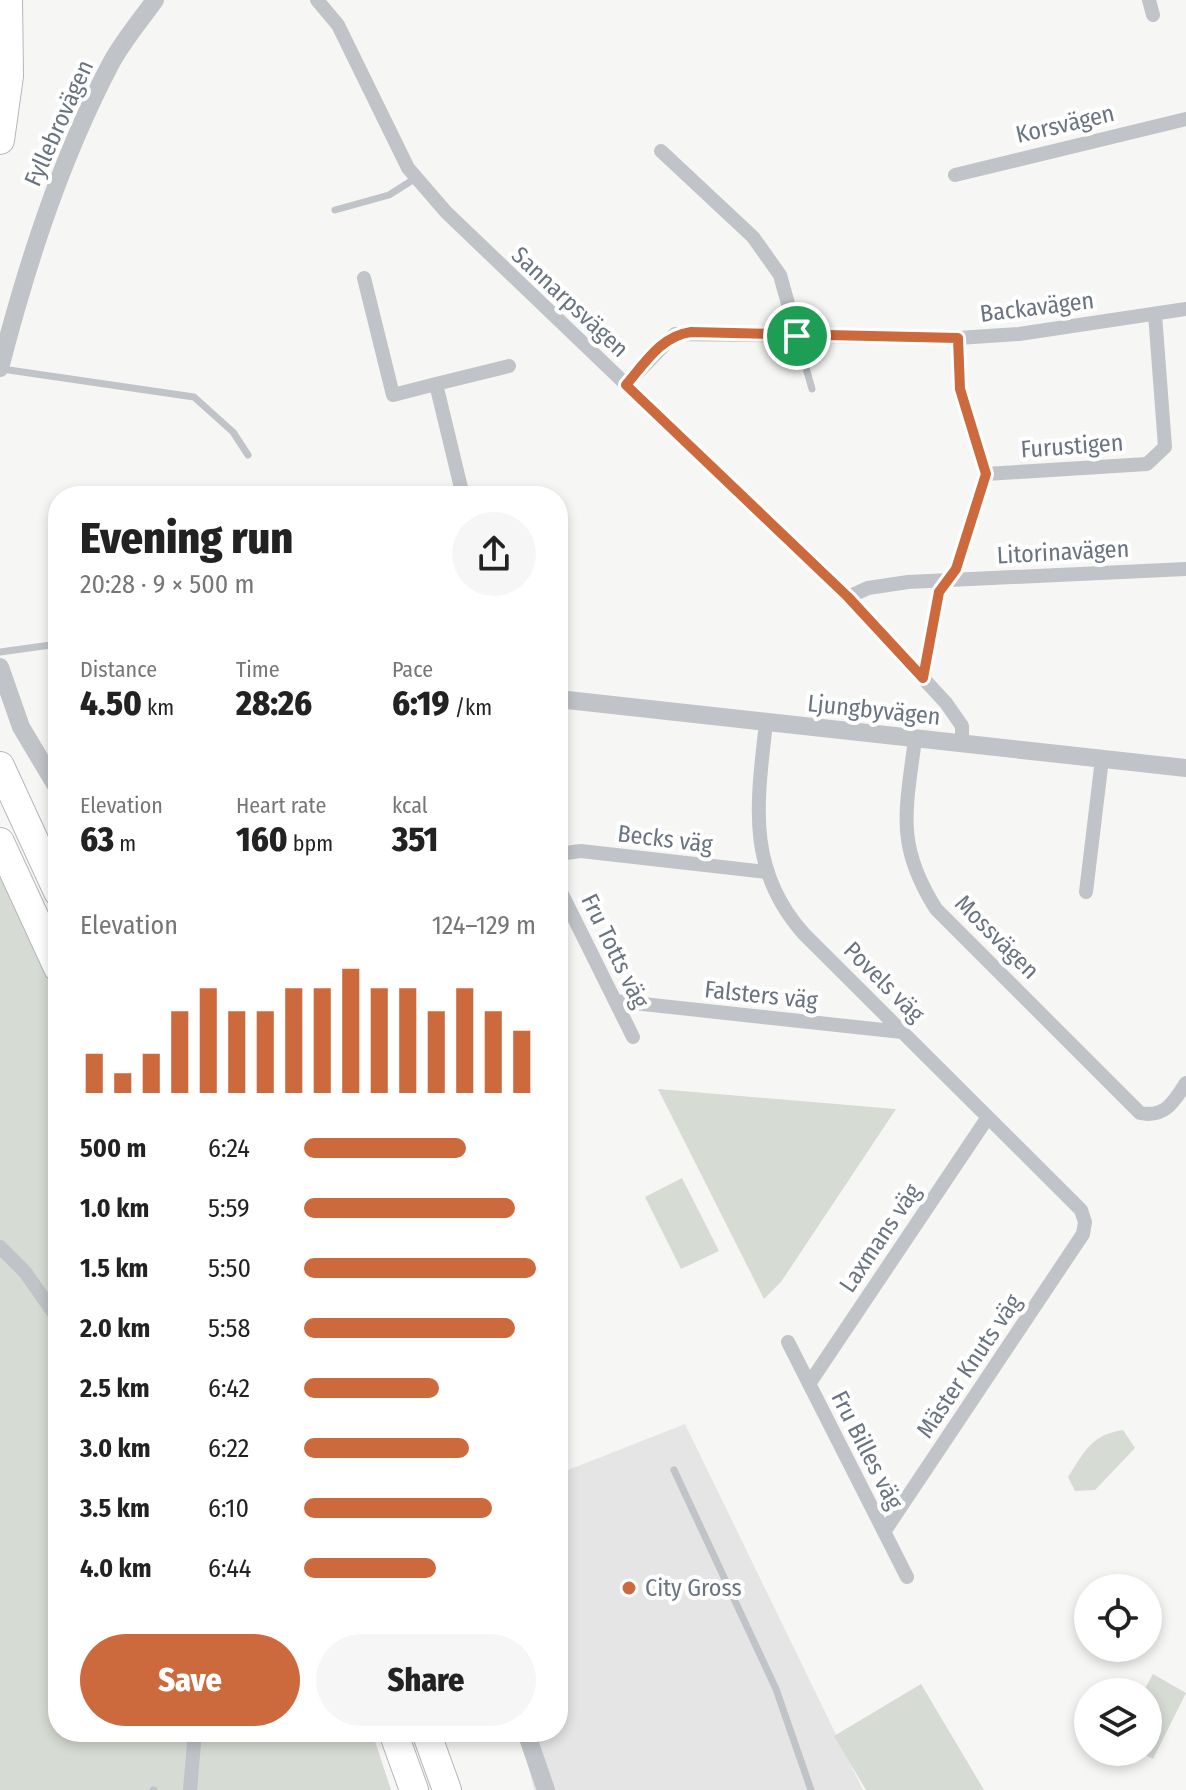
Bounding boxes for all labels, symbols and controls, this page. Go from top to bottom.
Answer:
street label: Fyllebrovägen [19,56,99,190]
street label: Korsvägen [1013,99,1117,149]
street label: Sannarpsvägen [506,241,634,363]
street label: Backavägen [978,286,1096,328]
pin [763,302,831,370]
icon: arrive [775,314,819,358]
street label: Furustigen [1020,428,1124,464]
text: Evening run [80,512,293,565]
button: share [452,512,536,596]
street label: Litorinavägen [996,535,1130,569]
text: 20:28 · 9 × 500 m [80,569,255,600]
text: Distance [80,656,157,683]
text: Time [236,656,280,683]
text: Pace [392,656,433,683]
text: 4.50 [80,683,142,724]
text: 28:26 [236,683,312,724]
text: 6:19 [392,683,450,724]
street label: Ljungbyvägen [806,689,942,731]
text: km [142,694,174,721]
text: /km [450,694,492,721]
text: Elevation [80,792,163,819]
text: Heart rate [236,792,326,819]
text: kcal [392,792,428,819]
text: 63 [80,819,114,860]
text: 160 [236,819,288,860]
text: 351 [392,819,438,860]
street label: Becks väg [616,819,715,859]
text: m [114,830,136,857]
text: bpm [288,830,333,857]
street label: Fru Totts väg [575,889,655,1013]
street label: Mossvägen [949,889,1045,985]
text: Elevation [80,910,178,941]
text: 124–129 m [432,910,536,941]
street label: Povels väg [838,936,931,1029]
street label: Falsters väg [703,975,820,1015]
text: 500 m [80,1133,146,1164]
text: 6:24 [208,1133,250,1164]
street label: Laxmans väg [834,1178,927,1297]
text: 1.0 km [80,1193,149,1224]
text: 5:59 [208,1193,250,1224]
text: 1.5 km [80,1253,148,1284]
text: 5:50 [208,1253,251,1284]
street label: Mäster Knuts väg [911,1288,1028,1443]
text: 2.0 km [80,1313,150,1344]
text: 5:58 [208,1313,250,1344]
text: 2.5 km [80,1373,150,1404]
text: 6:42 [208,1373,250,1404]
street label: Fru Billes väg [825,1386,909,1514]
text: 3.0 km [80,1433,151,1464]
text: 6:22 [208,1433,249,1464]
text: 3.5 km [80,1493,150,1524]
text: 6:10 [208,1493,249,1524]
text: 4.0 km [80,1553,152,1584]
text: 6:44 [208,1553,251,1584]
place label: City Gross [645,1574,742,1602]
map controls [1074,1574,1162,1766]
button: locate [1074,1574,1162,1662]
marker: City Gross [620,1579,638,1597]
button: Save [80,1634,300,1726]
button: Share [316,1634,536,1726]
button: layers [1074,1678,1162,1766]

